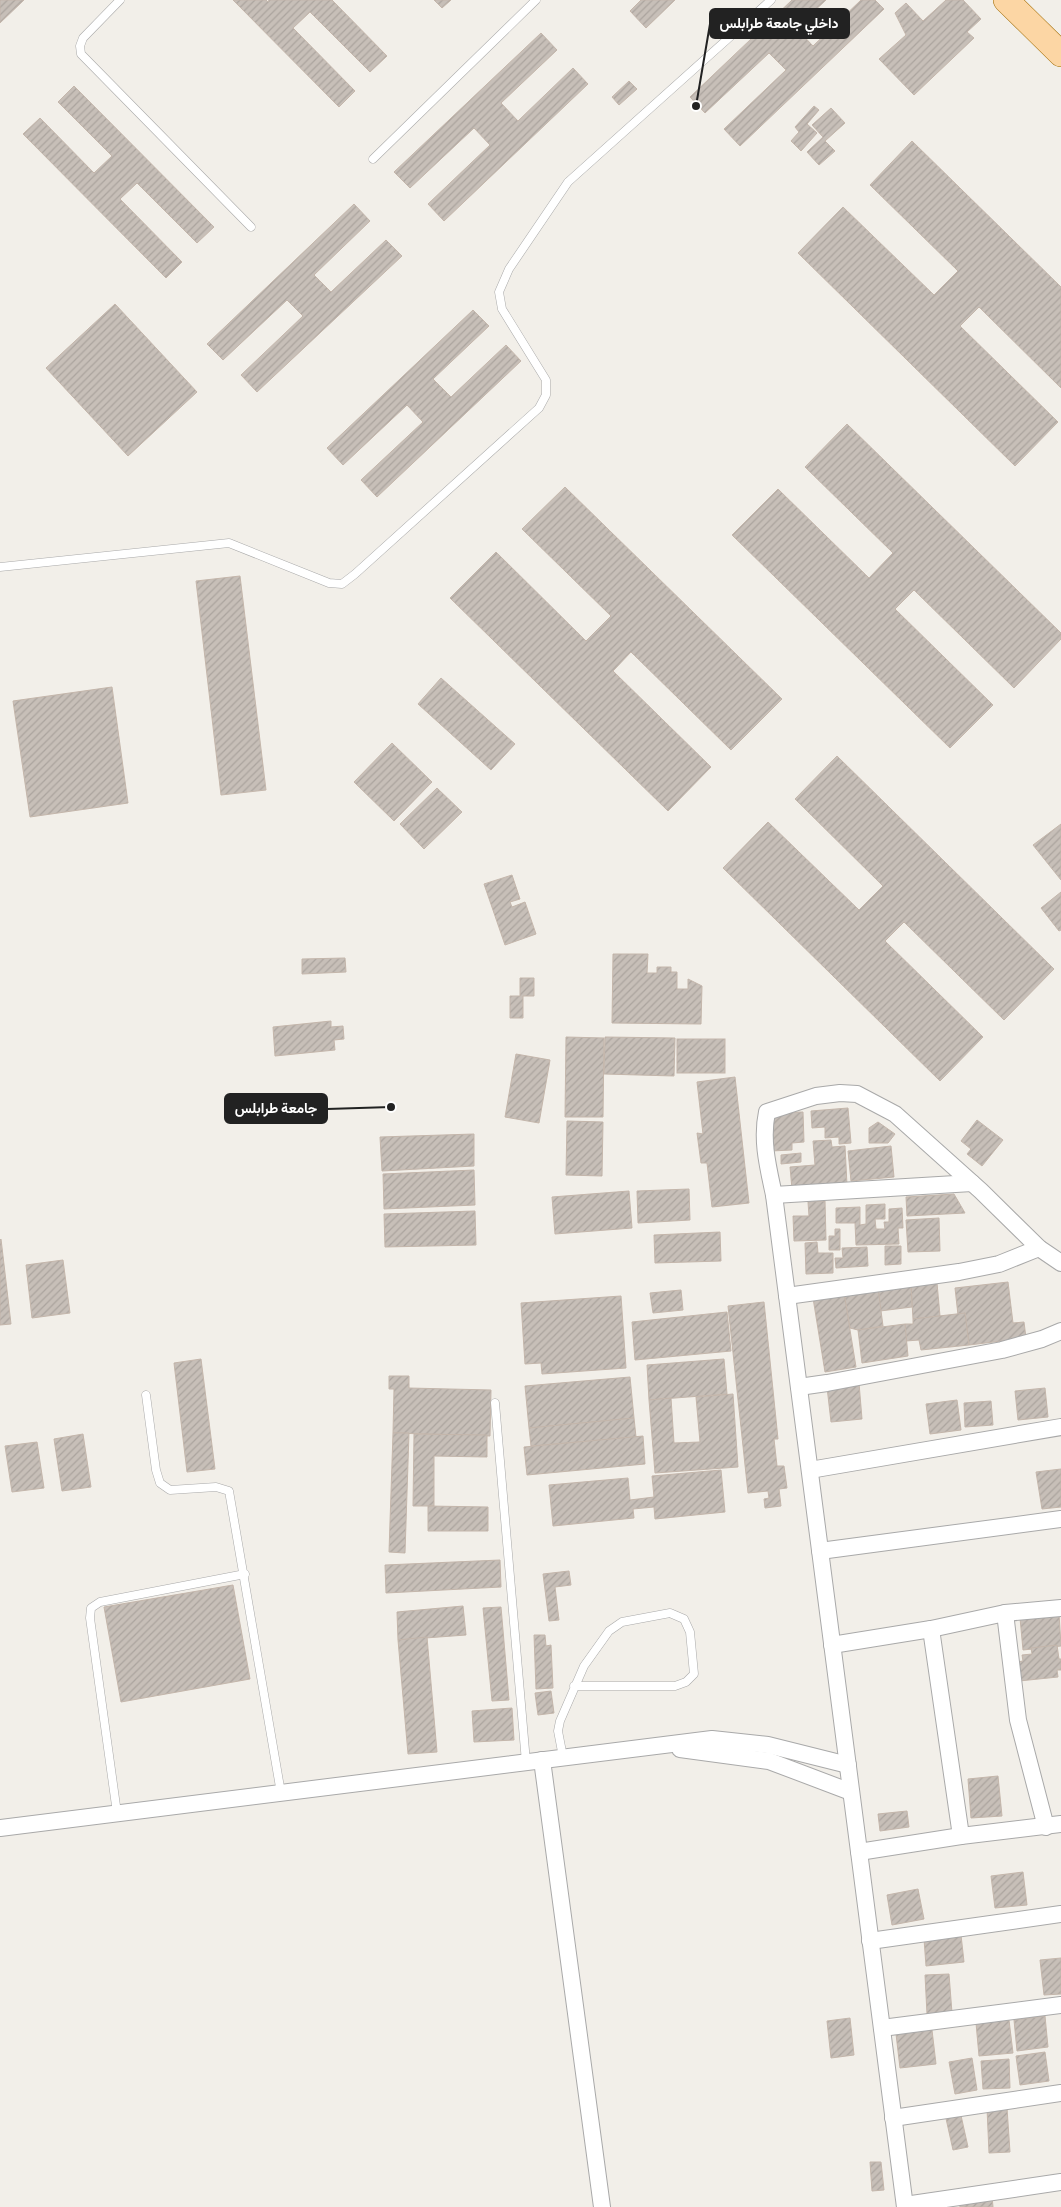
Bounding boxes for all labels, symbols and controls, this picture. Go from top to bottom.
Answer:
callout: داخلي جامعة طرابلس [710,9,849,38]
text: داخلي جامعة طرابلس [719,14,839,35]
callout: جامعة طرابلس [225,1094,327,1123]
text: جامعة طرابلس [235,1099,318,1117]

